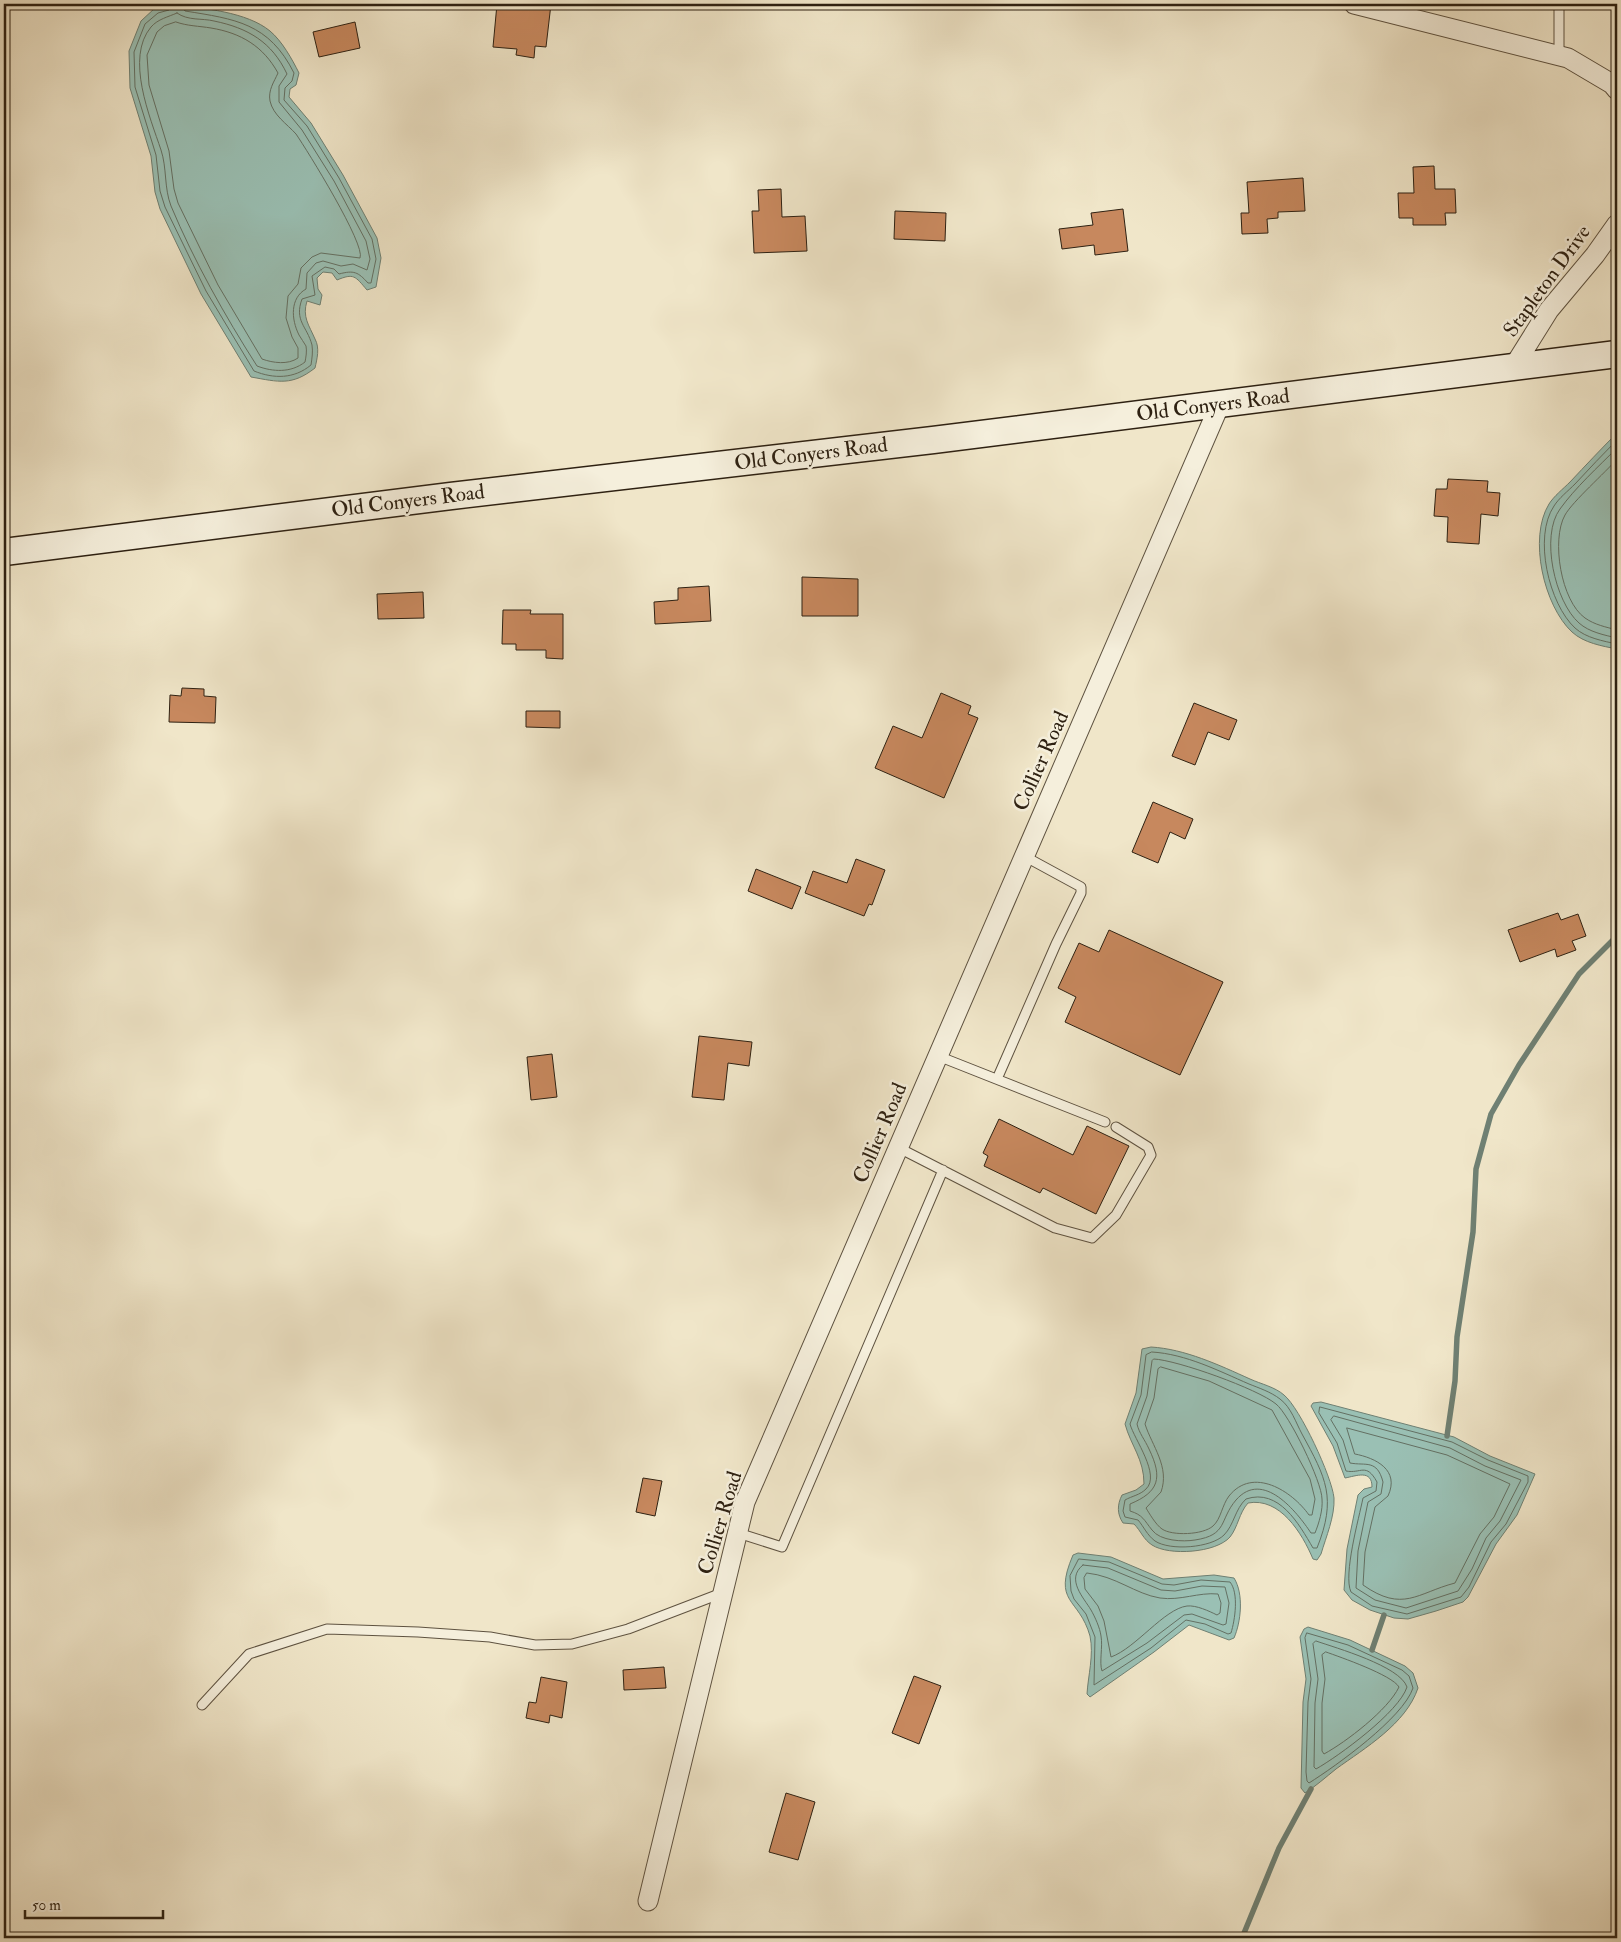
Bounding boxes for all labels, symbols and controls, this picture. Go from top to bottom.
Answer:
street label: Stapleton Drive [1497,220,1597,342]
street label: Old Conyers Road [1135,382,1292,428]
street label: Old Conyers Road [733,431,890,477]
street label: Old Conyers Road [330,478,487,524]
street label: Collier Road [1007,706,1075,815]
street label: Collier Road [847,1078,914,1187]
street label: Collier Road [692,1467,749,1578]
scale bar [25,1887,162,1919]
text: 50 m [32,1896,61,1915]

